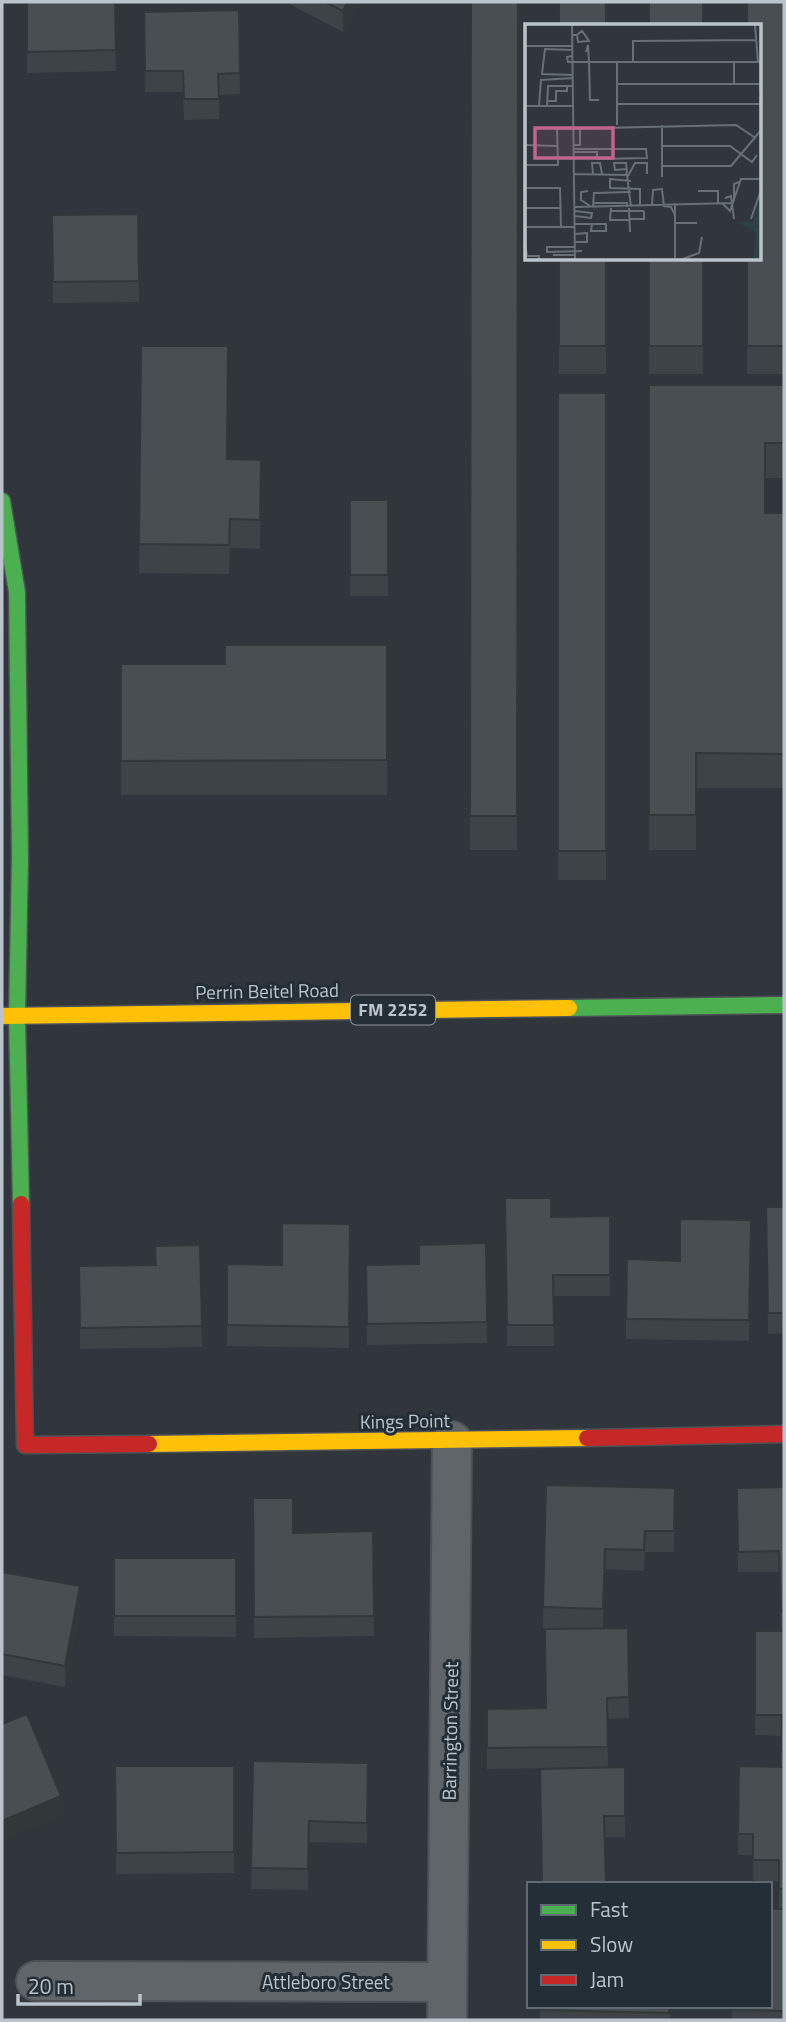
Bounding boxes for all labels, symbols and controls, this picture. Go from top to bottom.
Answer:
inset map [525,24,762,261]
street label: Perrin Beitel Road [195,975,339,1006]
road number: FM 2252 [351,995,435,1024]
street label: Kings Point [360,1405,451,1436]
street label: Barrington Street [434,1661,465,1801]
legend [527,1882,772,2008]
text: Fast [590,1893,629,1925]
text: Slow [590,1928,633,1960]
scale bar [18,1962,140,2006]
text: Jam [590,1963,624,1995]
street label: Attleboro Street [262,1967,390,1996]
text: 20 m [28,1970,74,2002]

